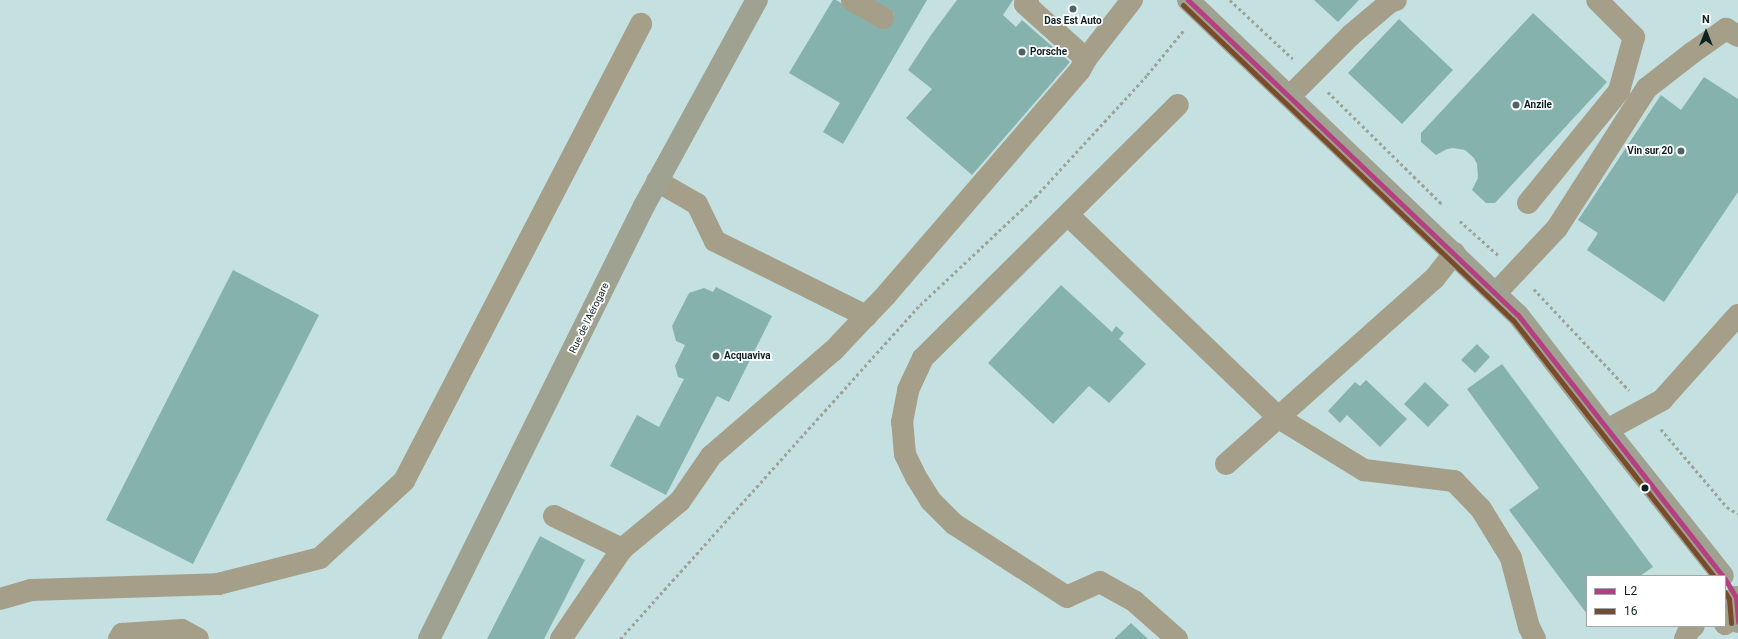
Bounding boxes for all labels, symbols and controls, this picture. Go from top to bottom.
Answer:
marker: Das Est Auto [1068,4,1078,14]
north arrow [1686,12,1726,52]
text: N [1702,13,1710,26]
place label: Das Est Auto [1044,15,1102,27]
place label: Porsche [1030,46,1067,58]
marker: Porsche [1017,47,1027,57]
place label: Anzile [1524,99,1552,111]
marker: Anzile [1511,100,1521,110]
place label: Vin sur 20 [1627,145,1673,157]
marker: Vin sur 20 [1676,146,1686,156]
street label: Rue de l'Aérogare [567,281,611,355]
place label: Acquaviva [724,350,770,362]
marker: Acquaviva [711,351,721,361]
unlabelled marker [1640,483,1650,493]
legend [1586,575,1726,627]
text: L2 [1624,584,1637,598]
text: 16 [1624,604,1638,618]

